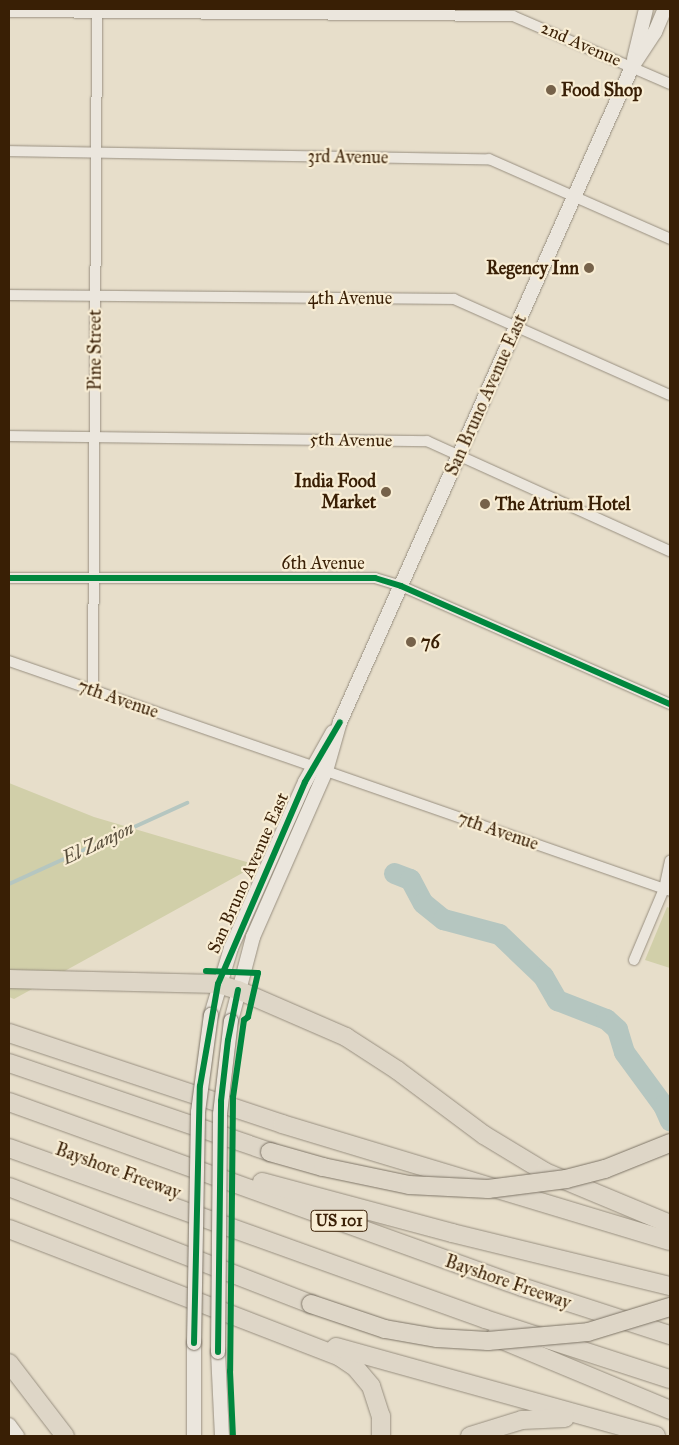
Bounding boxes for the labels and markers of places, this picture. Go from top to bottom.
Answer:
place label: Food Shop [561,79,642,101]
marker: Food Shop [545,84,557,96]
place label: Regency Inn [486,257,579,279]
marker: Regency Inn [583,262,595,274]
place label: India Food Market [294,471,376,514]
marker: India Food Market [380,486,392,498]
place label: The Atrium Hotel [495,493,630,515]
marker: The Atrium Hotel [479,498,491,510]
place label: 76 [421,631,440,653]
marker: 76 [405,636,417,648]

